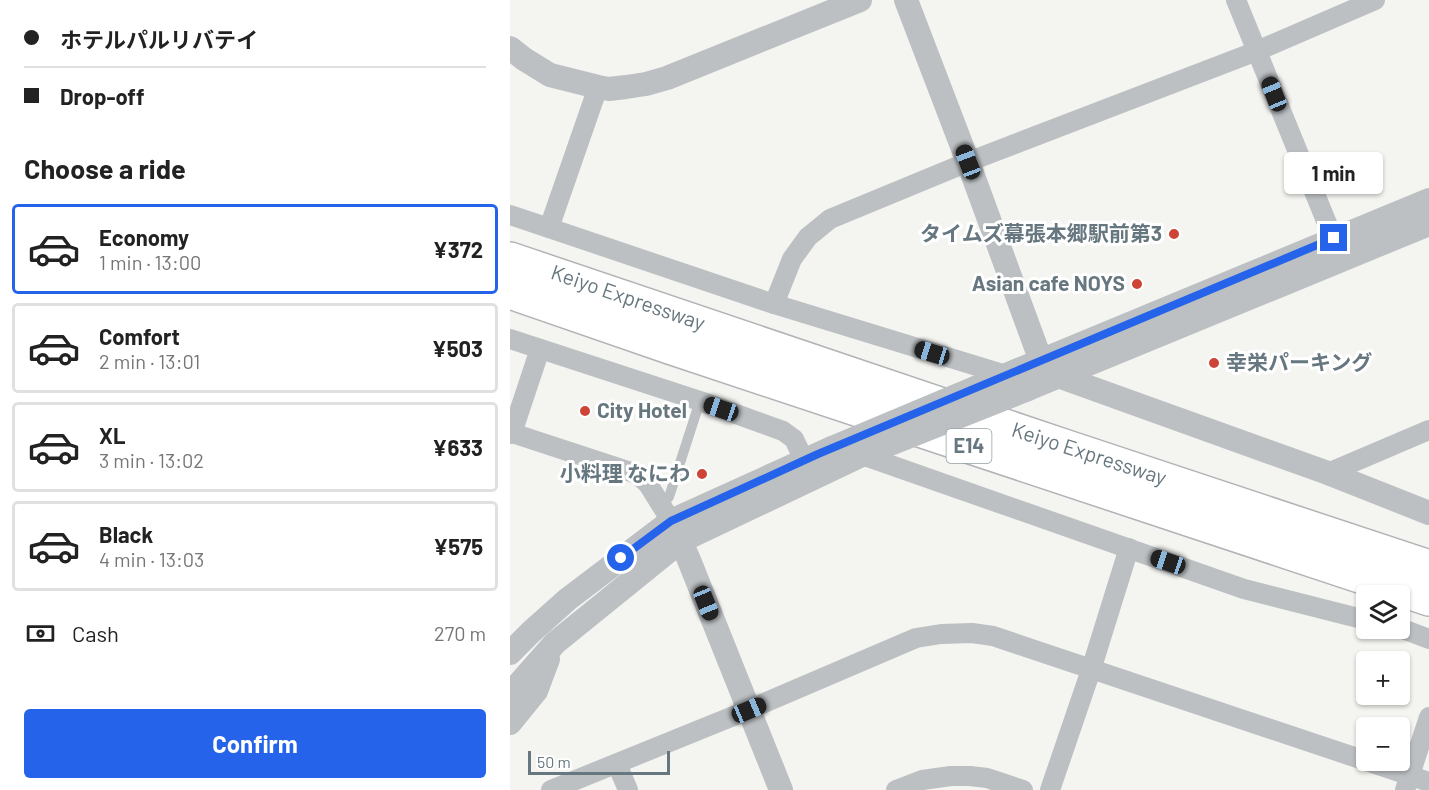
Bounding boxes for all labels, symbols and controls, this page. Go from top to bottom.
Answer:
text: ホテルパルリバテイ [60,26,258,52]
car [1259,74,1289,114]
text: Drop-off [60,83,144,109]
car [953,142,983,182]
callout: 1 min [1284,151,1384,193]
text: Choose a ride [24,152,186,184]
text: 1 min [1312,161,1355,185]
place label: タイムズ幕張本郷駅前第3 [920,220,1162,245]
icon: car [27,222,81,276]
text: Economy [99,224,189,250]
route end [1320,224,1347,251]
marker: タイムズ幕張本郷駅前第3 [1167,227,1181,241]
text: ¥372 [433,236,483,262]
text: 1 min · 13:00 [99,250,201,274]
street label: Keiyo Expressway [548,259,709,335]
place label: Asian cafe NOYS [972,270,1125,295]
marker: Asian cafe NOYS [1130,277,1144,291]
icon: car [27,321,81,375]
text: Comfort [99,323,180,349]
text: ¥503 [432,335,483,361]
car [912,339,952,367]
text: 2 min · 13:01 [99,349,200,373]
place label: 幸栄パーキング [1226,349,1372,374]
marker: 幸栄パーキング [1207,356,1221,370]
car [701,395,741,423]
place label: City Hotel [597,397,687,422]
marker: City Hotel [578,404,592,418]
street label: Keiyo Expressway [1009,416,1170,489]
icon: car [27,420,81,474]
text: XL [99,422,125,448]
road number: E14 [946,429,992,463]
text: ¥633 [432,434,483,460]
text: 3 min · 13:02 [99,448,204,472]
place label: 小料理 なにわ [560,460,690,485]
marker: 小料理 なにわ [695,467,709,481]
icon: car [27,519,81,573]
text: Black [99,521,153,547]
text: ¥575 [433,533,483,559]
route start [607,544,634,571]
text: 4 min · 13:03 [99,547,204,571]
car [1148,548,1188,576]
car [691,583,721,623]
map controls [1356,585,1410,771]
button: layers [1356,585,1410,639]
icon: cash [24,617,57,650]
text: Cash [72,620,119,646]
text: 270 m [434,621,486,645]
button: + [1356,651,1410,705]
car [729,695,769,725]
button: Confirm [24,709,486,778]
button: − [1356,717,1410,771]
scale bar [528,748,670,776]
text: 50 m [537,752,571,771]

